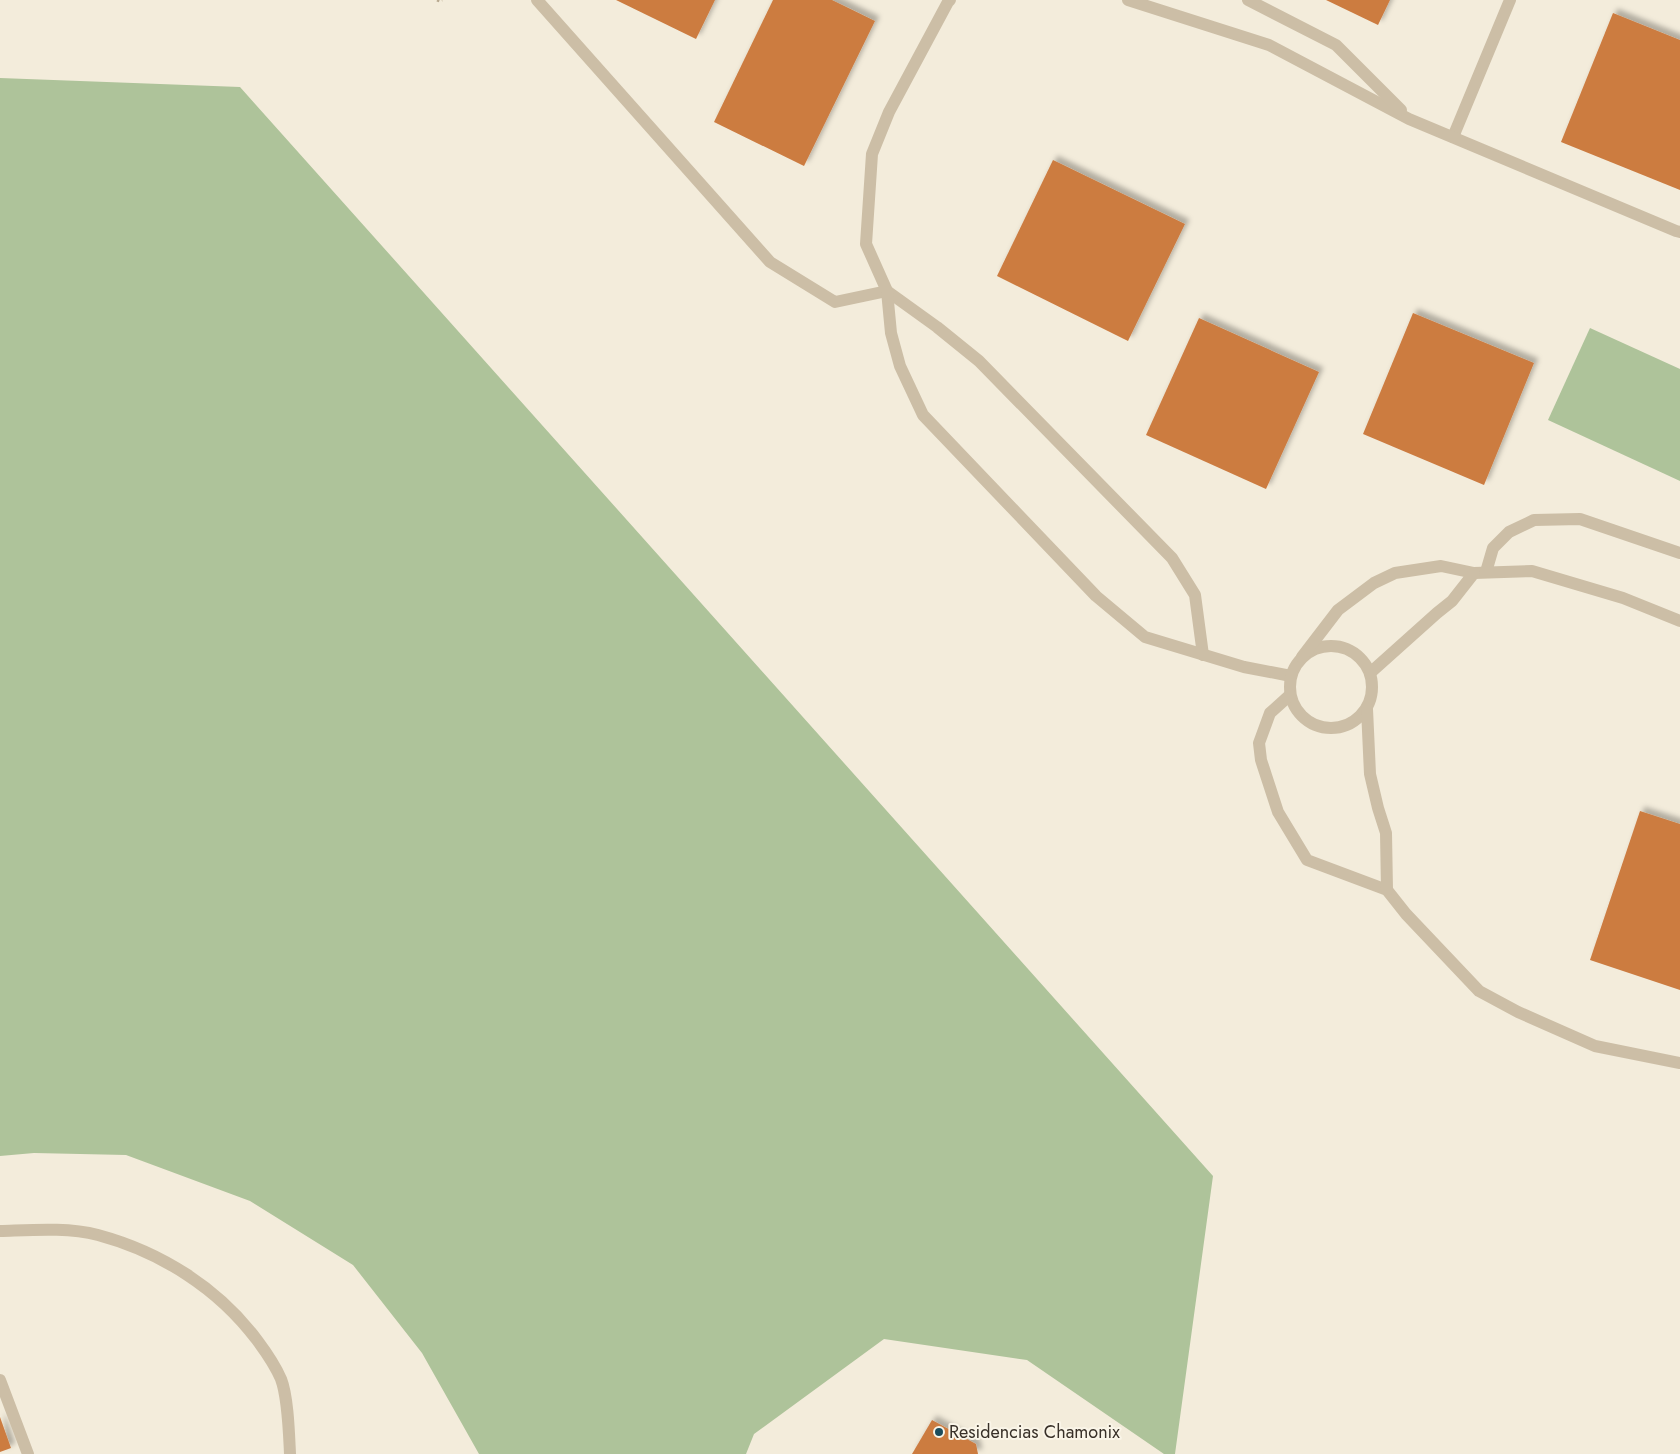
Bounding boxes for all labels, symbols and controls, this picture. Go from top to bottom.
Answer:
place label: Residencias Chamonix [949,1419,1120,1445]
marker: Residencias Chamonix [933,1426,945,1438]

